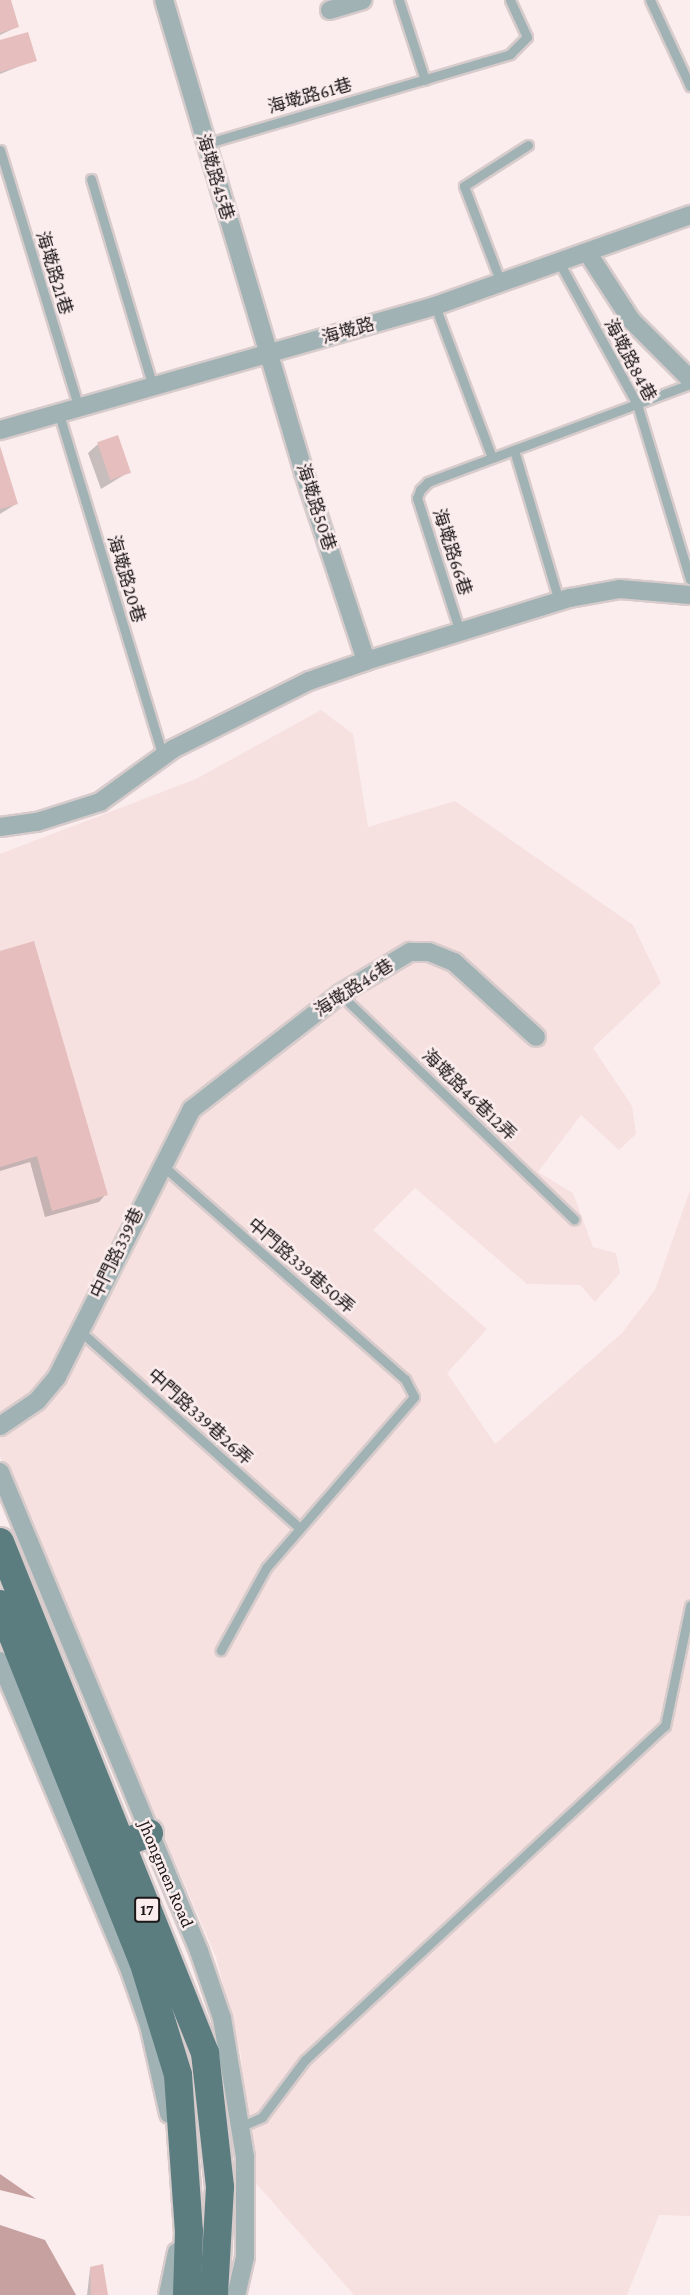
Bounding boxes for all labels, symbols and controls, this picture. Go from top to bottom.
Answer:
street label: 海墘路61巷 [265,74,355,118]
street label: 海墘路45巷 [192,131,238,223]
street label: 海墘路21巷 [31,228,77,318]
street label: 海墘路 [319,313,377,349]
street label: 海墘路84巷 [599,315,661,405]
street label: 海墘路50巷 [292,461,340,553]
street label: 海墘路66巷 [428,506,476,598]
street label: 海墘路20巷 [102,532,150,626]
street label: 海墘路46巷 [310,954,398,1022]
street label: 海墘路46巷12弄 [417,1045,521,1145]
street label: 中門路339巷 [86,1204,148,1302]
street label: 中門路339巷50弄 [243,1214,359,1318]
street label: 中門路339巷26弄 [143,1364,257,1470]
street label: Jhongmen Road [134,1817,198,1931]
road number: 17 [134,1897,160,1923]

